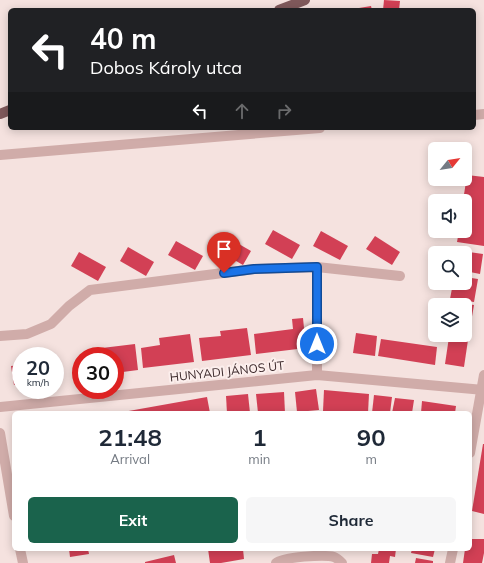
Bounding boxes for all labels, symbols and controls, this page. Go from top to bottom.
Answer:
text: 40 m [90,21,156,56]
icon: left [24,24,76,76]
text: Dobos Károly utca [90,56,242,79]
icon: left [189,100,211,122]
icon: ahead [231,100,253,122]
icon: right [273,100,295,122]
north arrow [428,142,472,186]
map controls [428,142,472,342]
button: sound [428,194,472,238]
pin [207,232,241,273]
icon: arrive [213,238,235,260]
button: search [428,246,472,290]
button: layers [428,298,472,342]
position arrow [296,323,338,365]
speed limit sign: 30 [72,347,124,399]
text: 20 [26,355,50,380]
street label: HUNYADI JÁNOS ÚT [169,357,286,384]
text: km/h [27,376,49,389]
text: 21:48 [98,422,162,452]
text: 1 [252,422,267,452]
text: 90 [357,422,386,452]
text: Arrival [110,451,150,467]
text: min [248,451,270,467]
text: m [365,451,377,467]
button: Exit [28,497,238,543]
button: Share [246,497,456,543]

